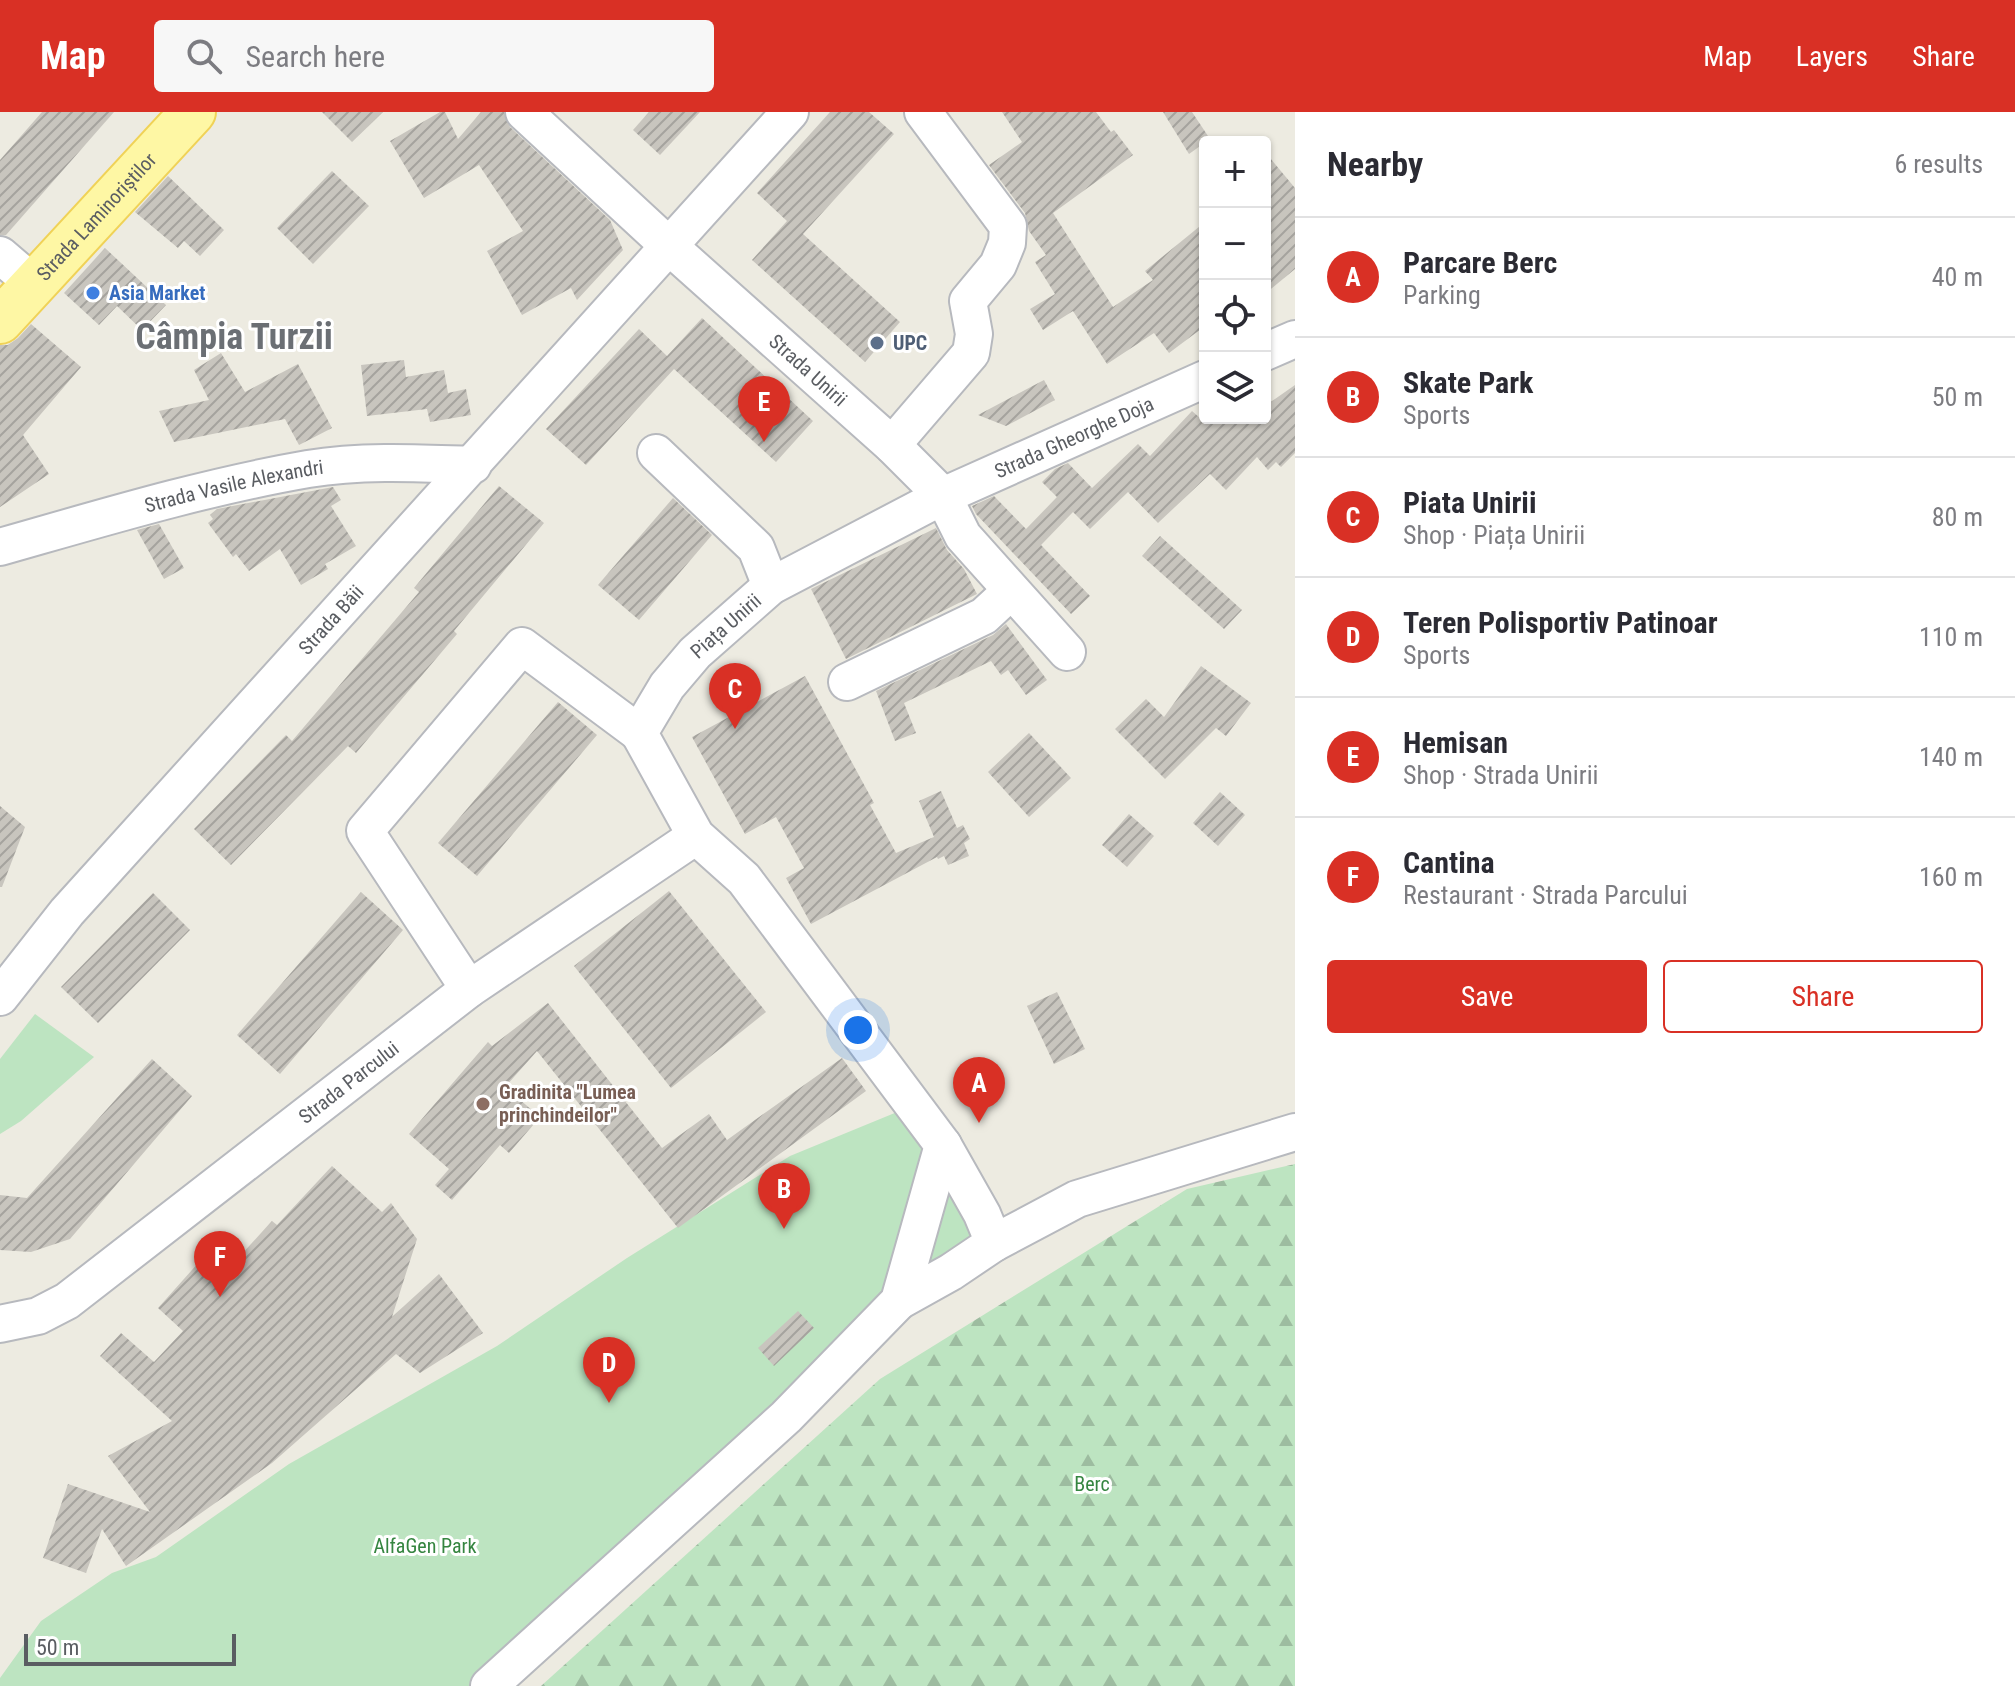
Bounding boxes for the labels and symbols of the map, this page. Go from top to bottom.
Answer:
street label: Strada Laminoriștilor [31,148,161,286]
place label: Asia Market [109,281,205,305]
marker: Asia Market [84,284,102,302]
district label: Câmpia Turzii [135,316,333,358]
street label: Strada Unirii [764,329,852,411]
place label: UPC [893,331,927,355]
marker: UPC [868,334,886,352]
pin: E [738,376,790,442]
street label: Strada Gheorghe Doja [991,392,1157,483]
street label: Strada Vasile Alexandri [142,455,325,518]
street label: Strada Băii [293,580,369,660]
street label: Piața Unirii [685,588,766,663]
pin: C [709,663,761,729]
your location [838,1010,878,1050]
street label: Strada Parcului [294,1036,403,1129]
pin: A [953,1057,1005,1123]
place label: Gradinita "Lumea princhindeilor" [499,1080,636,1127]
marker: Gradinita "Lumea princhindeilor" [474,1095,492,1113]
pin: B [758,1163,810,1229]
pin: F [194,1231,246,1297]
pin: D [583,1337,635,1403]
park label: Berc [1074,1472,1110,1496]
park label: AlfaGen Park [373,1534,477,1558]
scale bar [24,1630,236,1666]

